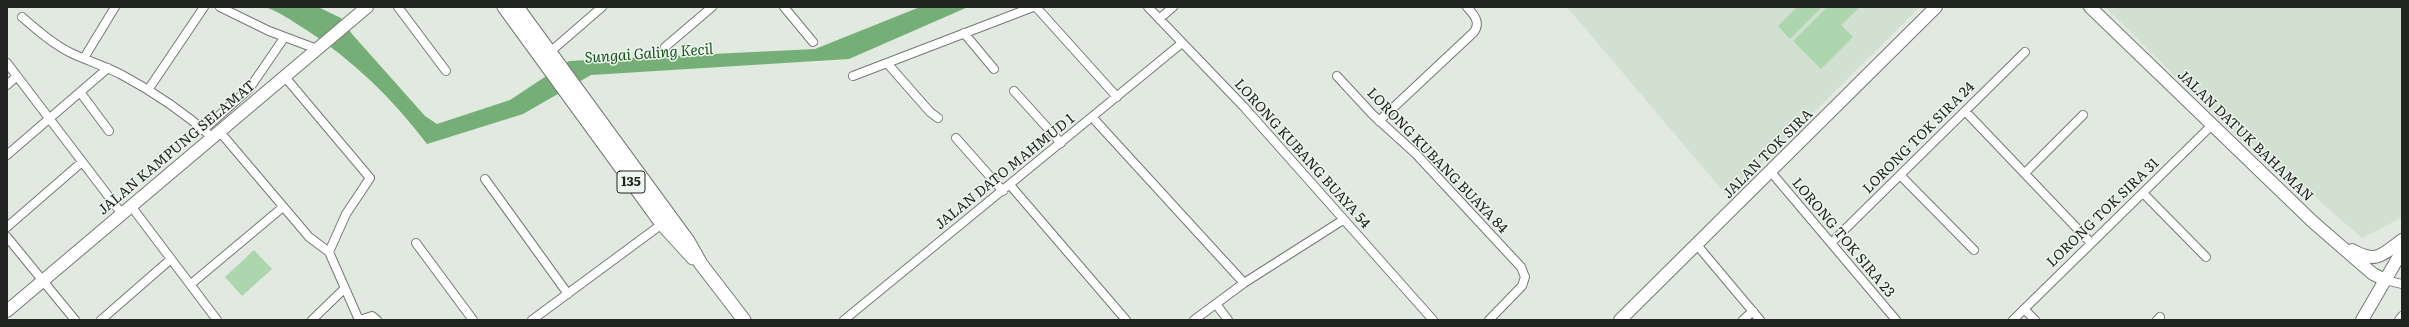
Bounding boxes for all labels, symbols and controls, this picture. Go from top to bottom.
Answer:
water label: Sungai Galing Kecil [584,41,714,67]
street label: JALAN DATUK BAHAMAN [2174,67,2316,205]
street label: LORONG KUBANG BUAYA 54 [1231,76,1373,232]
street label: JALAN KAMPUNG SELAMAT [95,77,259,219]
street label: LORONG TOK SIRA 24 [1860,79,1978,197]
street label: LORONG KUBANG BUAYA 84 [1363,85,1511,237]
street label: JALAN TOK SIRA [1720,106,1816,202]
street label: JALAN DATO MAHMUD 1 [932,111,1078,233]
street label: LORONG TOK SIRA 31 [2043,155,2163,271]
road number: 135 [617,171,645,193]
street label: LORONG TOK SIRA 23 [1788,175,1898,301]

